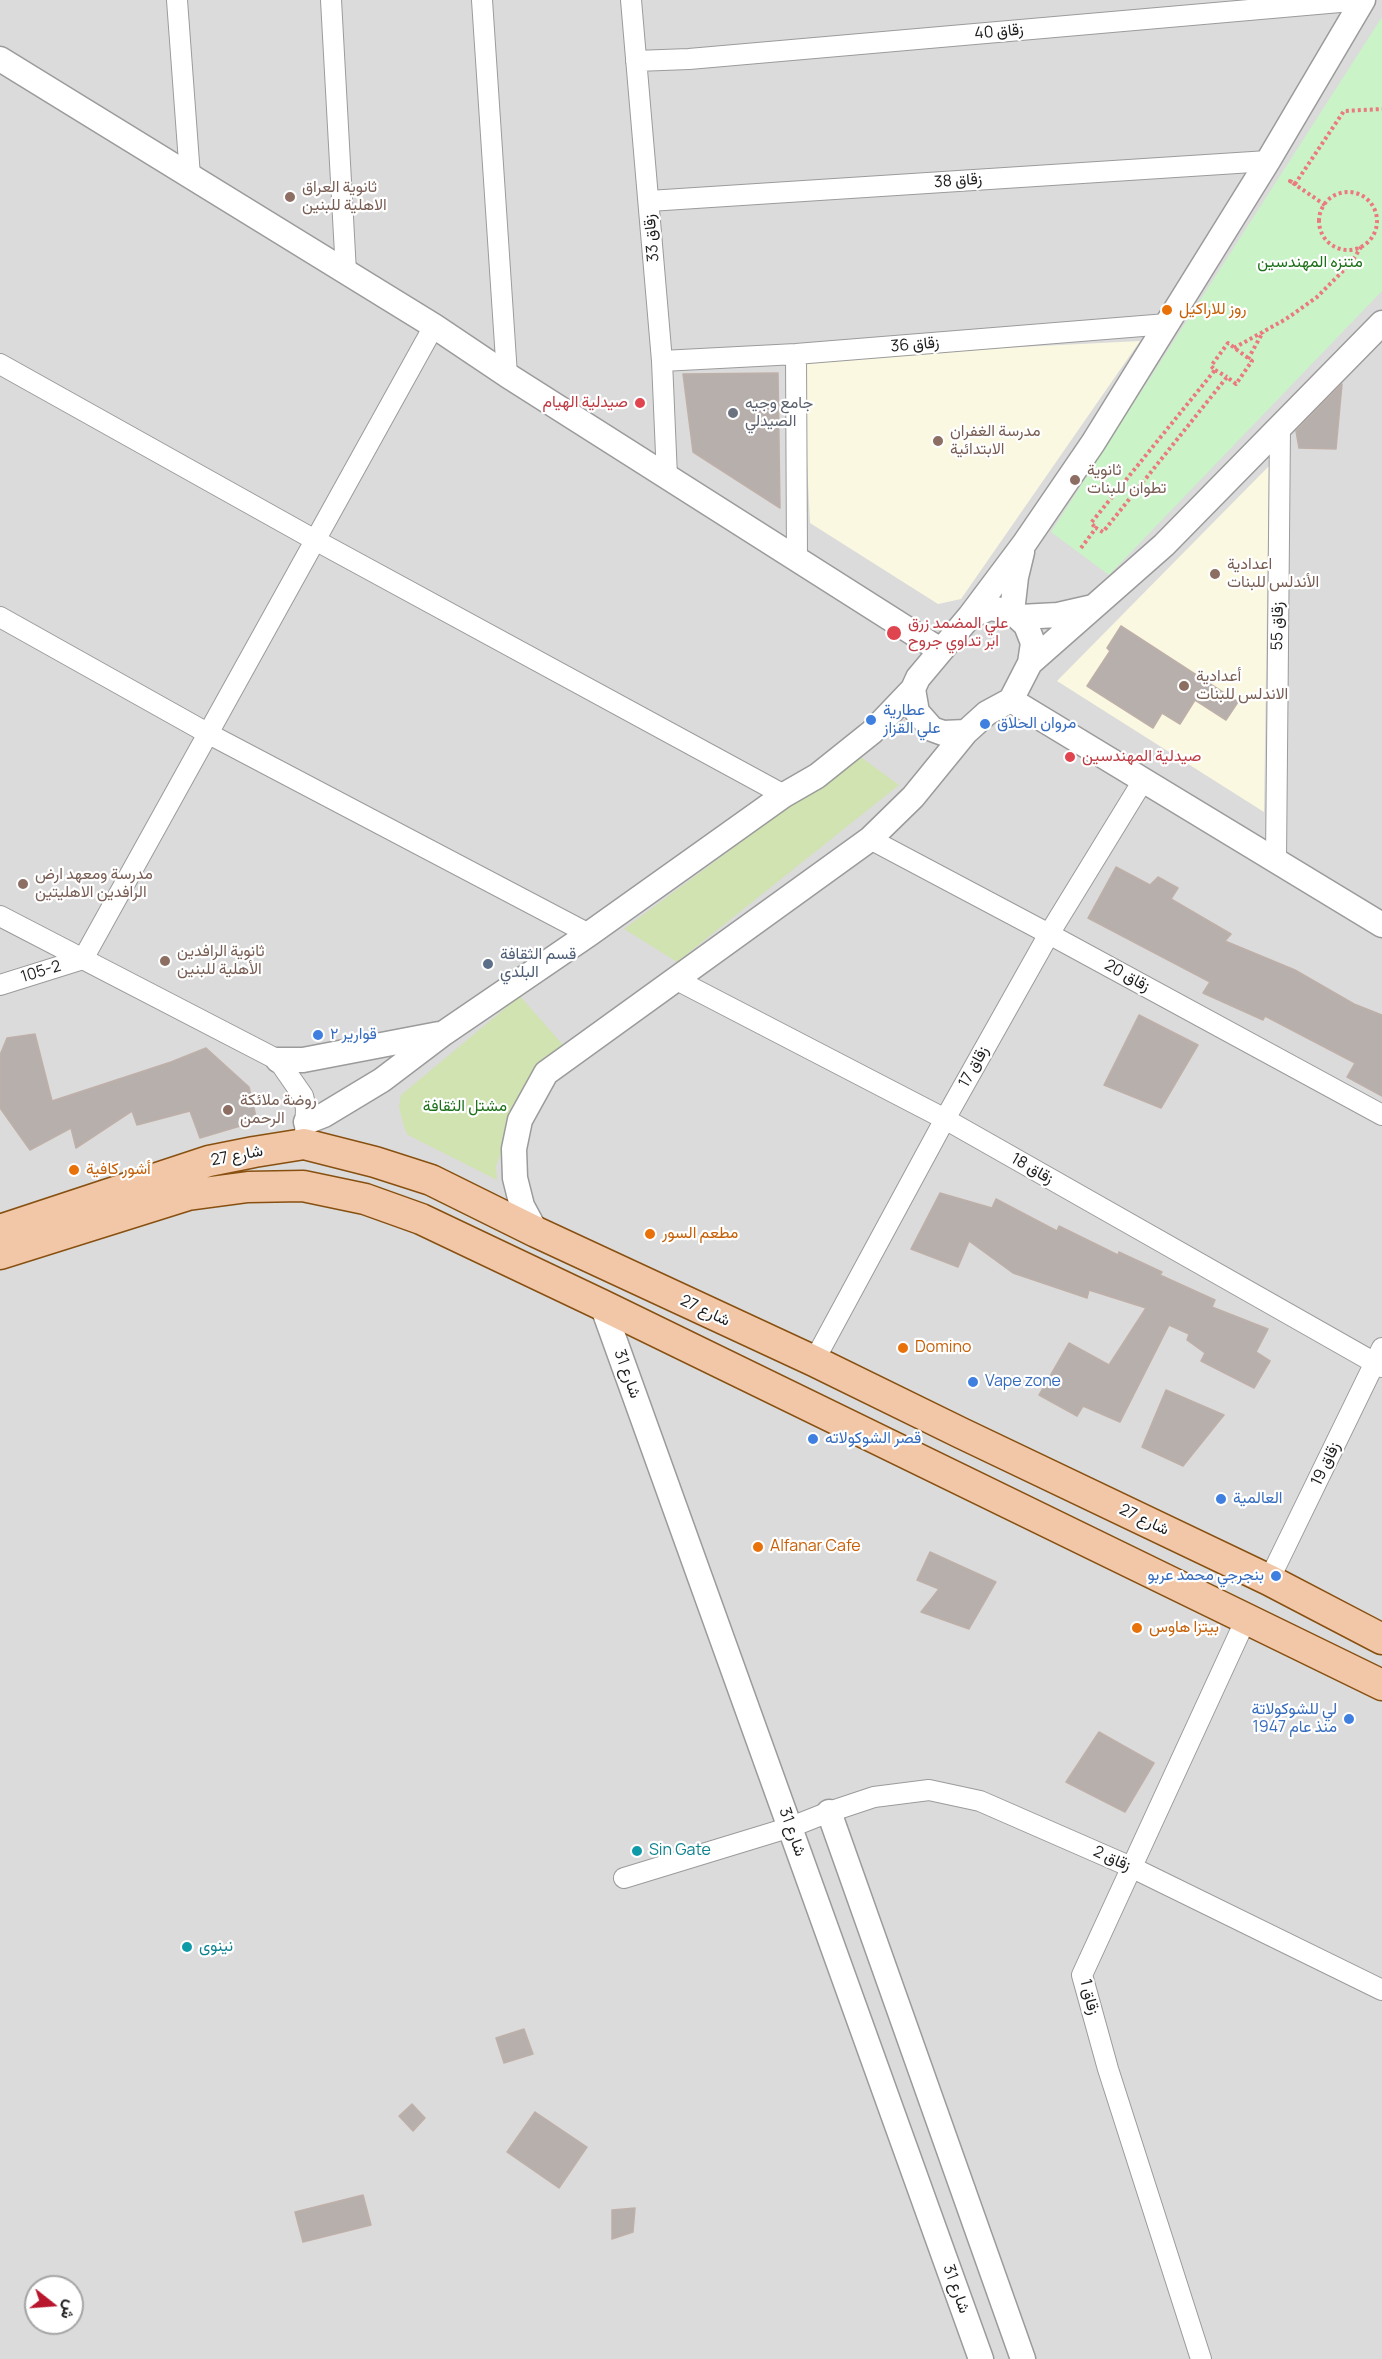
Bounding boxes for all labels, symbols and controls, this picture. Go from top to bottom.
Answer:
street label: زقاق 40 [974,20,1024,44]
street label: زقاق 38 [933,170,983,192]
place label: ثانوية العراق الاهلية للبنين [302,178,387,216]
marker: ثانوية العراق الاهلية للبنين [283,190,297,204]
street label: زقاق 33 [640,213,664,263]
park label: متنزه المهندسين [1257,253,1363,273]
place label: روز للاراكيل [1179,300,1247,320]
marker: روز للاراكيل [1160,303,1174,317]
street label: زقاق 36 [890,333,940,357]
place label: صيدلية الهيام [543,393,628,413]
place label: جامع وجيه الصيدلي [745,394,813,432]
marker: صيدلية الهيام [633,396,647,410]
marker: جامع وجيه الصيدلي [726,406,740,420]
place label: مدرسة الغفران الابتدائية [950,422,1040,460]
marker: مدرسة الغفران الابتدائية [931,434,945,448]
place label: ثانوية تطوان للبنات [1087,461,1166,499]
marker: ثانوية تطوان للبنات [1068,473,1082,487]
place label: اعدادية الأندلس للبنات [1227,555,1319,593]
marker: اعدادية الأندلس للبنات [1208,567,1222,581]
street label: زقاق 55 [1268,602,1288,650]
place label: علي المضمد زرق ابر تداوي جروح [908,614,1008,652]
marker: علي المضمد زرق ابر تداوي جروح [885,624,903,642]
place label: أعدادية الاندلس للبنات [1196,667,1288,705]
marker: أعدادية الاندلس للبنات [1177,679,1191,693]
place label: عطارية علي القزاز [883,701,941,739]
marker: عطارية علي القزاز [864,713,878,727]
place label: مروان الحلاق [997,714,1076,734]
marker: مروان الحلاق [978,717,992,731]
place label: صيدلية المهندسين [1082,747,1201,767]
marker: صيدلية المهندسين [1063,750,1077,764]
place label: مدرسة ومعهد ارض الرافدين الاهليتين [35,865,153,903]
marker: مدرسة ومعهد ارض الرافدين الاهليتين [16,877,30,891]
place label: ثانوية الرافدين الأهلية للبنين [177,942,265,980]
place label: قسم الثقافة البلدي [500,945,576,983]
marker: ثانوية الرافدين الأهلية للبنين [158,954,172,968]
street label: زقاق 20 [1101,956,1153,996]
street label: 105-2 [19,957,63,987]
marker: قسم الثقافة البلدي [481,957,495,971]
place label: قوارير ٢ [330,1025,377,1045]
marker: قوارير ٢ [311,1028,325,1042]
street label: زقاق 17 [955,1043,993,1091]
place label: روضة ملائكة الرحمن [240,1091,317,1129]
park label: مشتل الثقافة [423,1097,507,1117]
marker: روضة ملائكة الرحمن [221,1103,235,1117]
street label: شارع 27 [209,1142,265,1170]
street label: زقاق 18 [1007,1149,1057,1189]
place label: أشور كافية [86,1160,151,1180]
marker: أشور كافية [67,1163,81,1177]
place label: مطعم السور [662,1224,738,1244]
marker: مطعم السور [643,1227,657,1241]
street label: شارع 27 [677,1291,733,1331]
place label: Domino [915,1338,971,1358]
marker: Domino [896,1341,910,1355]
street label: شارع 31 [609,1347,645,1401]
place label: Vape zone [985,1372,1061,1392]
marker: Vape zone [966,1375,980,1389]
place label: قصر الشوكولاته [825,1429,921,1449]
marker: قصر الشوكولاته [806,1432,820,1446]
street label: زقاق 19 [1307,1439,1345,1489]
place label: العالمية [1233,1489,1283,1509]
marker: العالمية [1214,1492,1228,1506]
street label: شارع 27 [1116,1500,1172,1540]
place label: Alfanar Cafe [770,1537,861,1557]
marker: Alfanar Cafe [751,1540,765,1554]
place label: بنجرجي محمد عربو [1147,1566,1264,1586]
marker: بنجرجي محمد عربو [1269,1569,1283,1583]
place label: بيتزا هاوس [1149,1618,1219,1638]
marker: بيتزا هاوس [1130,1621,1144,1635]
place label: لي للشوكولاتة منذ عام 1947 [1252,1700,1337,1738]
marker: لي للشوكولاتة منذ عام 1947 [1342,1712,1356,1726]
street label: شارع 31 [774,1805,810,1859]
place label: Sin Gate [649,1841,711,1861]
street label: زقاق 2 [1090,1842,1134,1876]
marker: Sin Gate [630,1844,644,1858]
place label: نينوى [199,1937,233,1957]
marker: نينوى [180,1940,194,1954]
street label: زقاق 1 [1075,1977,1103,2017]
street label: شارع 31 [938,2262,974,2316]
north arrow [24,2275,84,2335]
text: ش [56,2297,83,2322]

